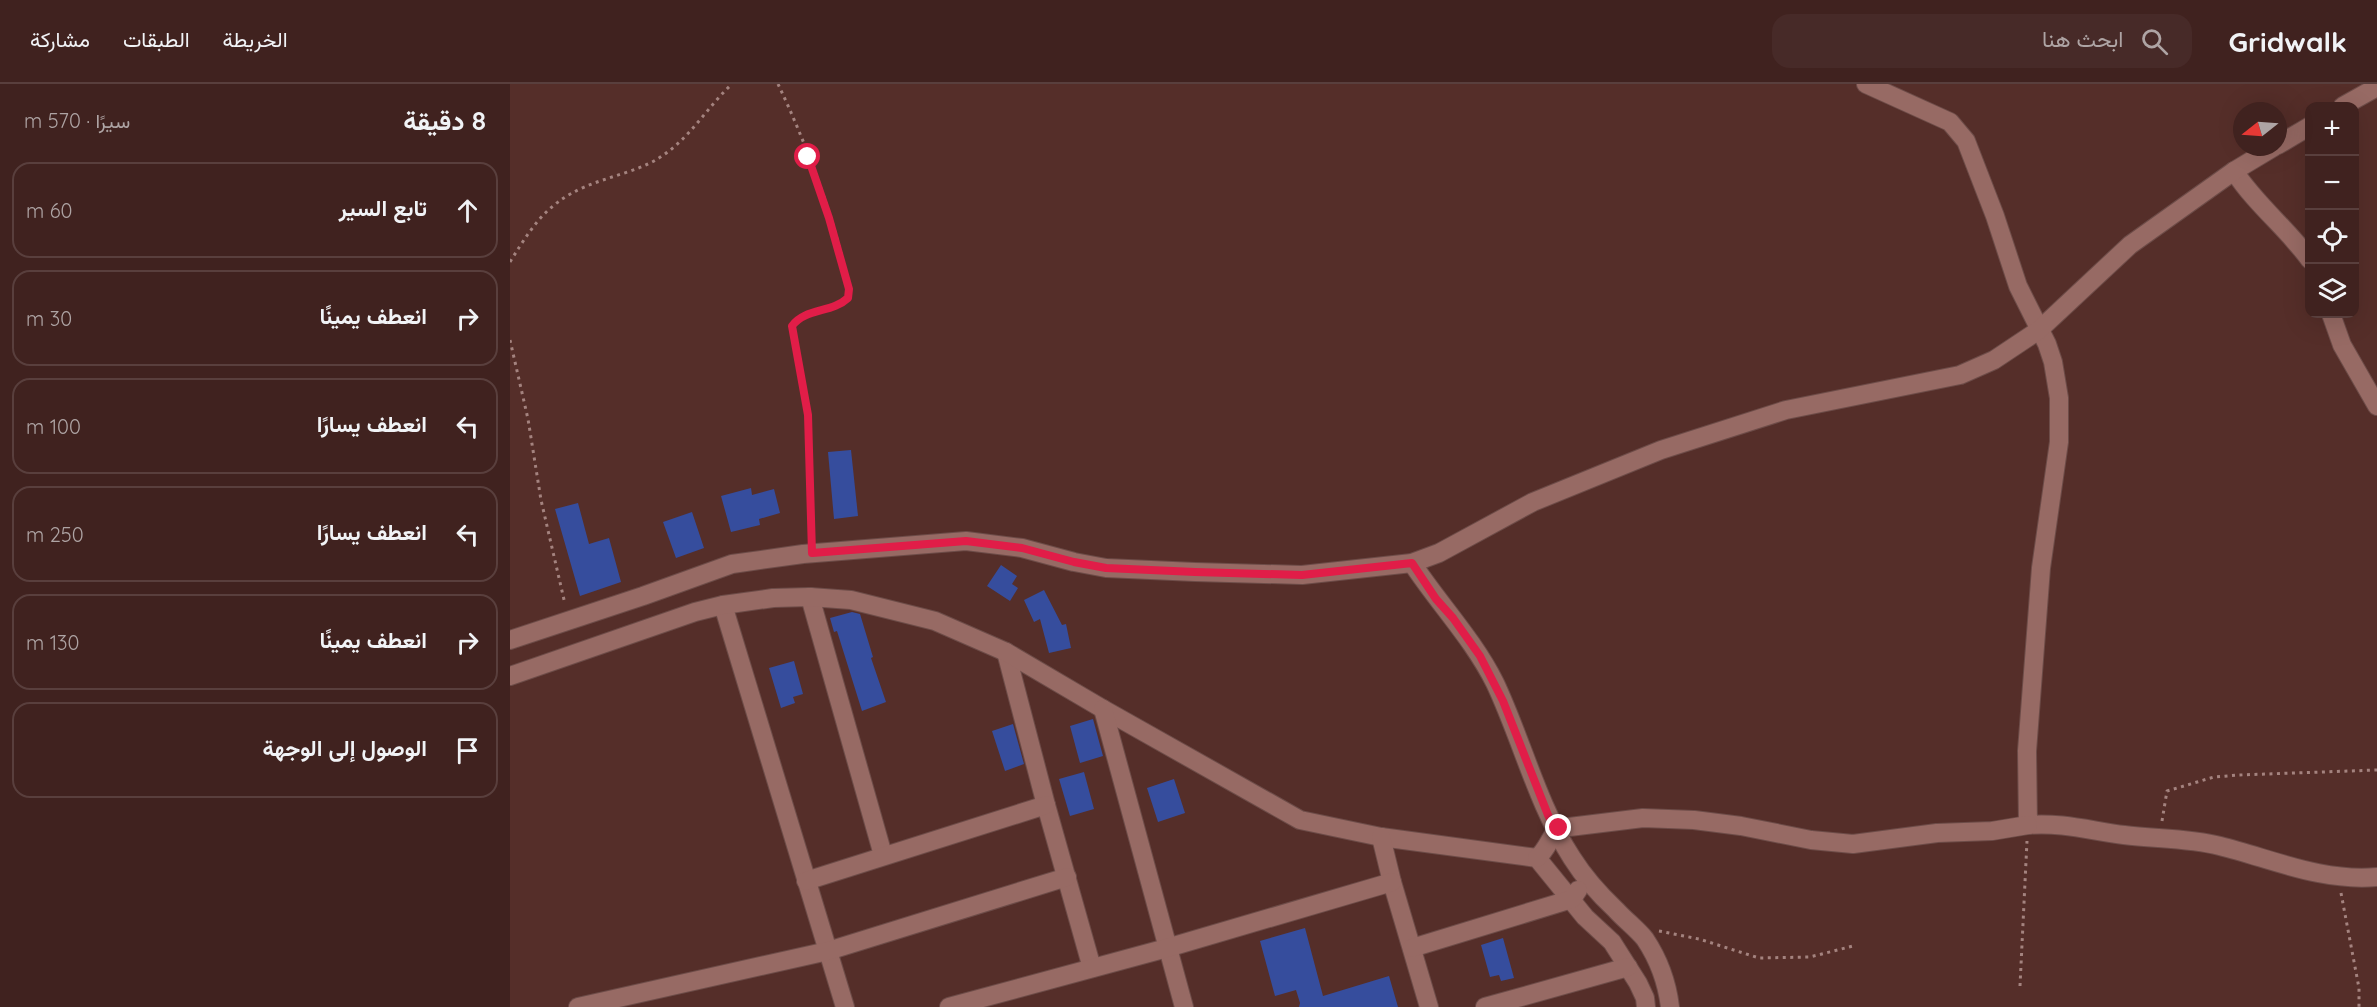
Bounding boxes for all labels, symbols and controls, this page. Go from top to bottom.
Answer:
search box [1772,14,2192,68]
text: Gridwalk [2228,24,2347,59]
text: ابحث هنا [2042,25,2123,53]
icon: search [2138,25,2171,58]
text: مشاركة [30,26,90,52]
text: الطبقات [123,26,190,52]
text: الخريطة [223,26,288,52]
north arrow [2233,102,2287,156]
map controls [2305,102,2359,318]
button: + [2305,102,2359,156]
text: 8 دقيقة [403,104,486,137]
text: سيرًا · 570 m [24,108,130,133]
route start [794,143,820,169]
button: − [2305,156,2359,210]
text: تابع السير [339,194,427,222]
icon: ahead [451,194,484,227]
text: 60 m [26,198,72,223]
button: locate [2305,210,2359,264]
button: layers [2305,264,2359,318]
text: انعطف يمينًا [319,302,427,330]
icon: right [451,302,484,335]
text: 30 m [26,306,72,331]
text: انعطف يسارًا [317,410,427,438]
icon: left [451,410,484,443]
text: 100 m [26,414,81,439]
text: انعطف يسارًا [317,518,427,546]
icon: left [451,518,484,551]
text: 250 m [26,522,84,547]
text: انعطف يمينًا [319,626,427,654]
icon: right [451,626,484,659]
text: 130 m [26,630,80,655]
text: الوصول إلى الوجهة [263,734,427,762]
icon: arrive [451,734,484,767]
route end [1545,814,1571,840]

